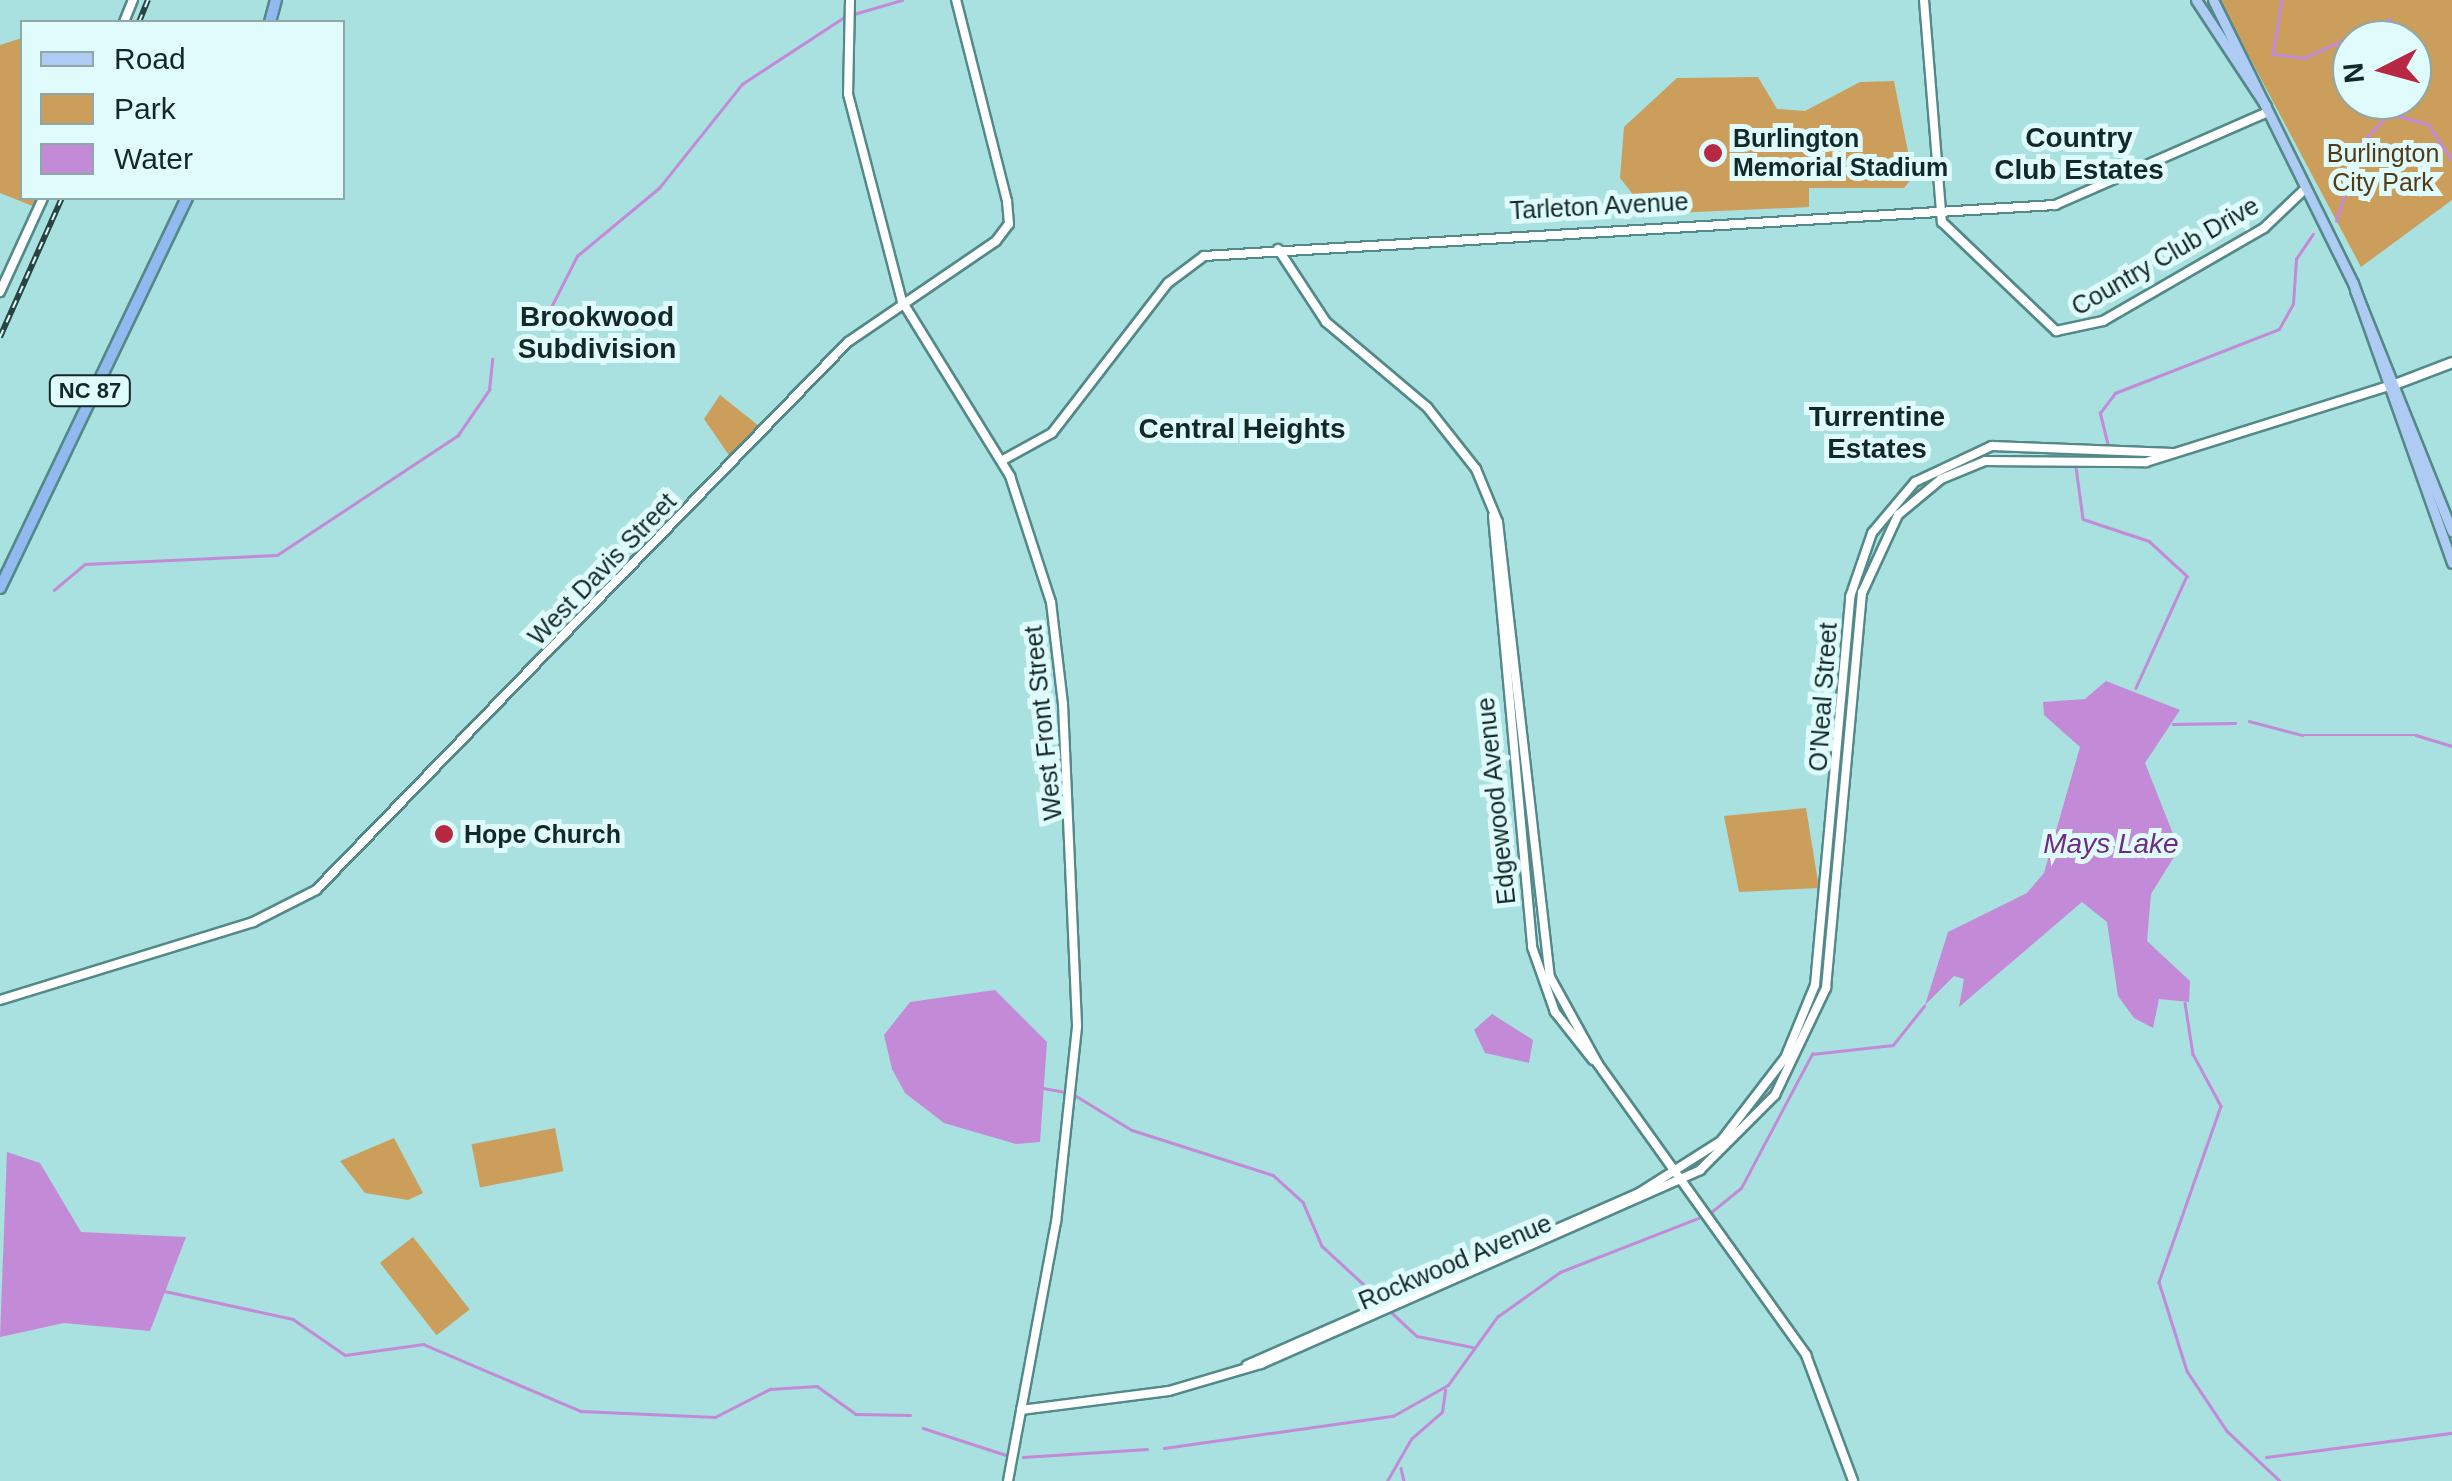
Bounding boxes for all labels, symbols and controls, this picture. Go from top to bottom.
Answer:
legend [20,20,345,200]
north arrow [2332,20,2432,120]
text: Road [114,42,186,75]
text: N [2337,61,2370,85]
text: Park [114,92,176,125]
district label: Country Club Estates [1994,121,2164,187]
place label: Burlington Memorial Stadium [1733,124,1948,183]
park label: Burlington City Park [2327,139,2439,198]
text: Water [114,142,193,175]
marker: Burlington Memorial Stadium [1702,142,1724,164]
street label: Tarleton Avenue [1508,186,1690,226]
street label: Country Club Drive [2066,190,2264,322]
district label: Brookwood Subdivision [518,300,676,366]
road number: NC 87 [48,374,132,408]
district label: Turrentine Estates [1809,400,1945,466]
district label: Central Heights [1139,412,1345,446]
street label: West Davis Street [522,487,682,651]
street label: O'Neal Street [1803,621,1843,773]
street label: West Front Street [1018,624,1068,822]
street label: Edgewood Avenue [1470,695,1522,907]
place label: Hope Church [464,819,621,849]
marker: Hope Church [433,823,455,845]
water label: Mays Lake [2043,827,2179,861]
street label: Rockwood Avenue [1353,1208,1557,1316]

